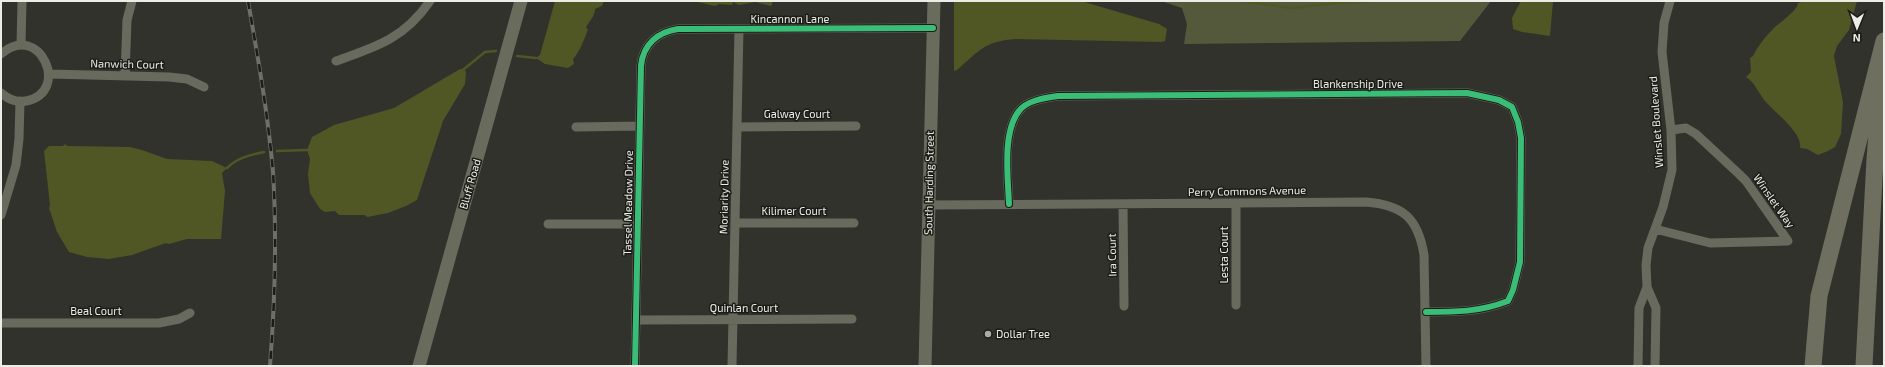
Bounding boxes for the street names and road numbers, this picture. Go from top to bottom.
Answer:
street label: Kincannon Lane [751,12,830,25]
street label: Nanwich Court [90,56,164,71]
street label: Winslet Boulevard [1646,76,1665,168]
street label: Blankenship Drive [1313,77,1403,90]
street label: Galway Court [764,107,830,120]
street label: South Harding Street [921,131,936,235]
street label: Tassel Meadow Drive [620,150,635,256]
street label: Bluff Road [456,157,483,211]
street label: Moriarity Drive [716,160,731,234]
street label: Winslet Way [1751,171,1798,230]
street label: Perry Commons Avenue [1188,183,1306,198]
street label: Kilimer Court [762,204,826,217]
street label: Lesta Court [1217,226,1230,284]
street label: Ira Court [1105,233,1118,277]
street label: Quinlan Court [710,301,778,315]
street label: Beal Court [70,304,122,317]

